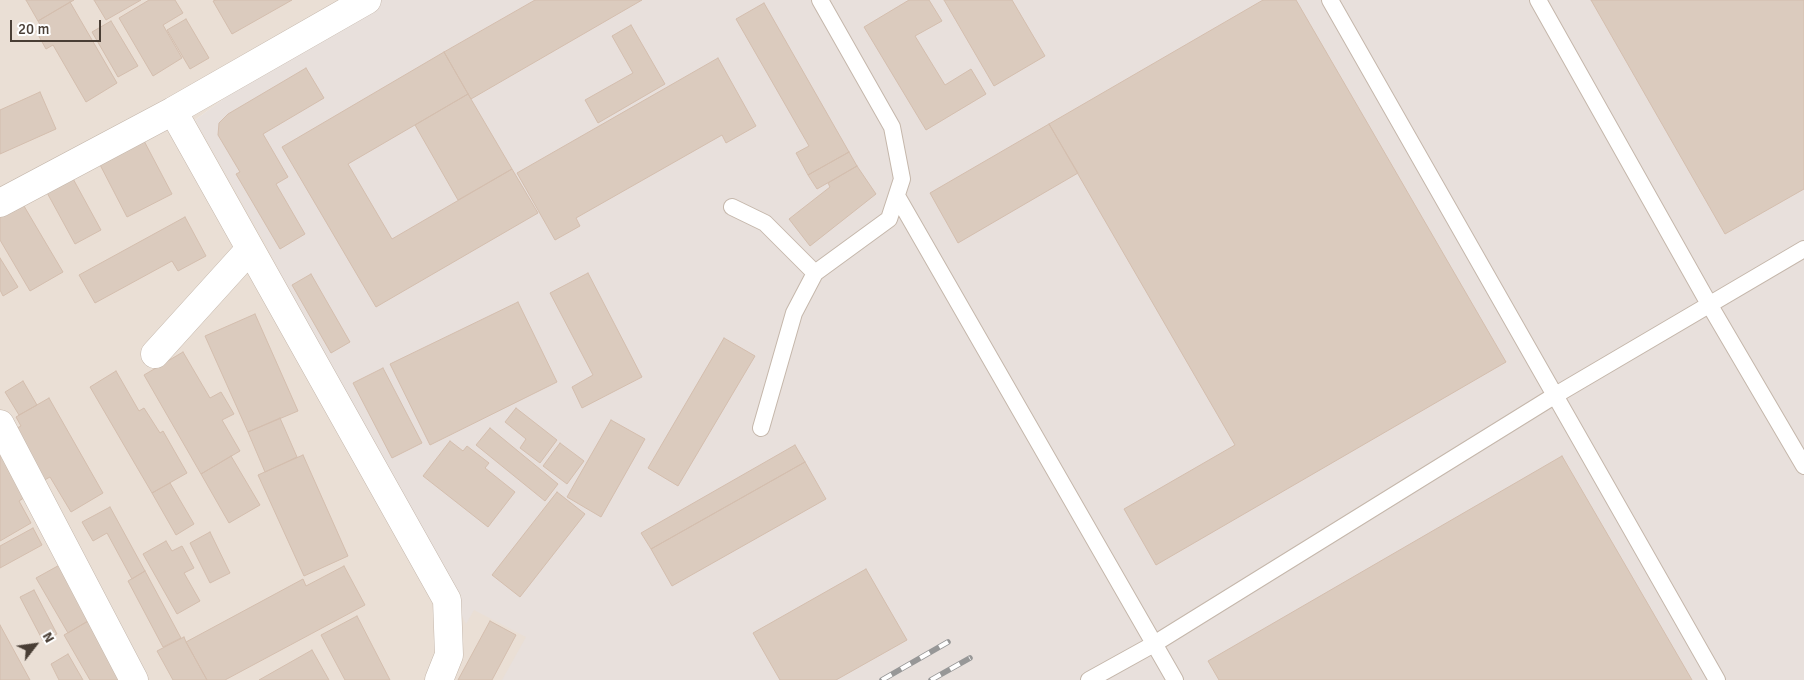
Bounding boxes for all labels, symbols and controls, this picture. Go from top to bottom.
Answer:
scale bar [12,10,104,42]
text: 20 m [18,20,49,38]
north arrow [10,620,60,670]
text: N [39,629,58,646]

